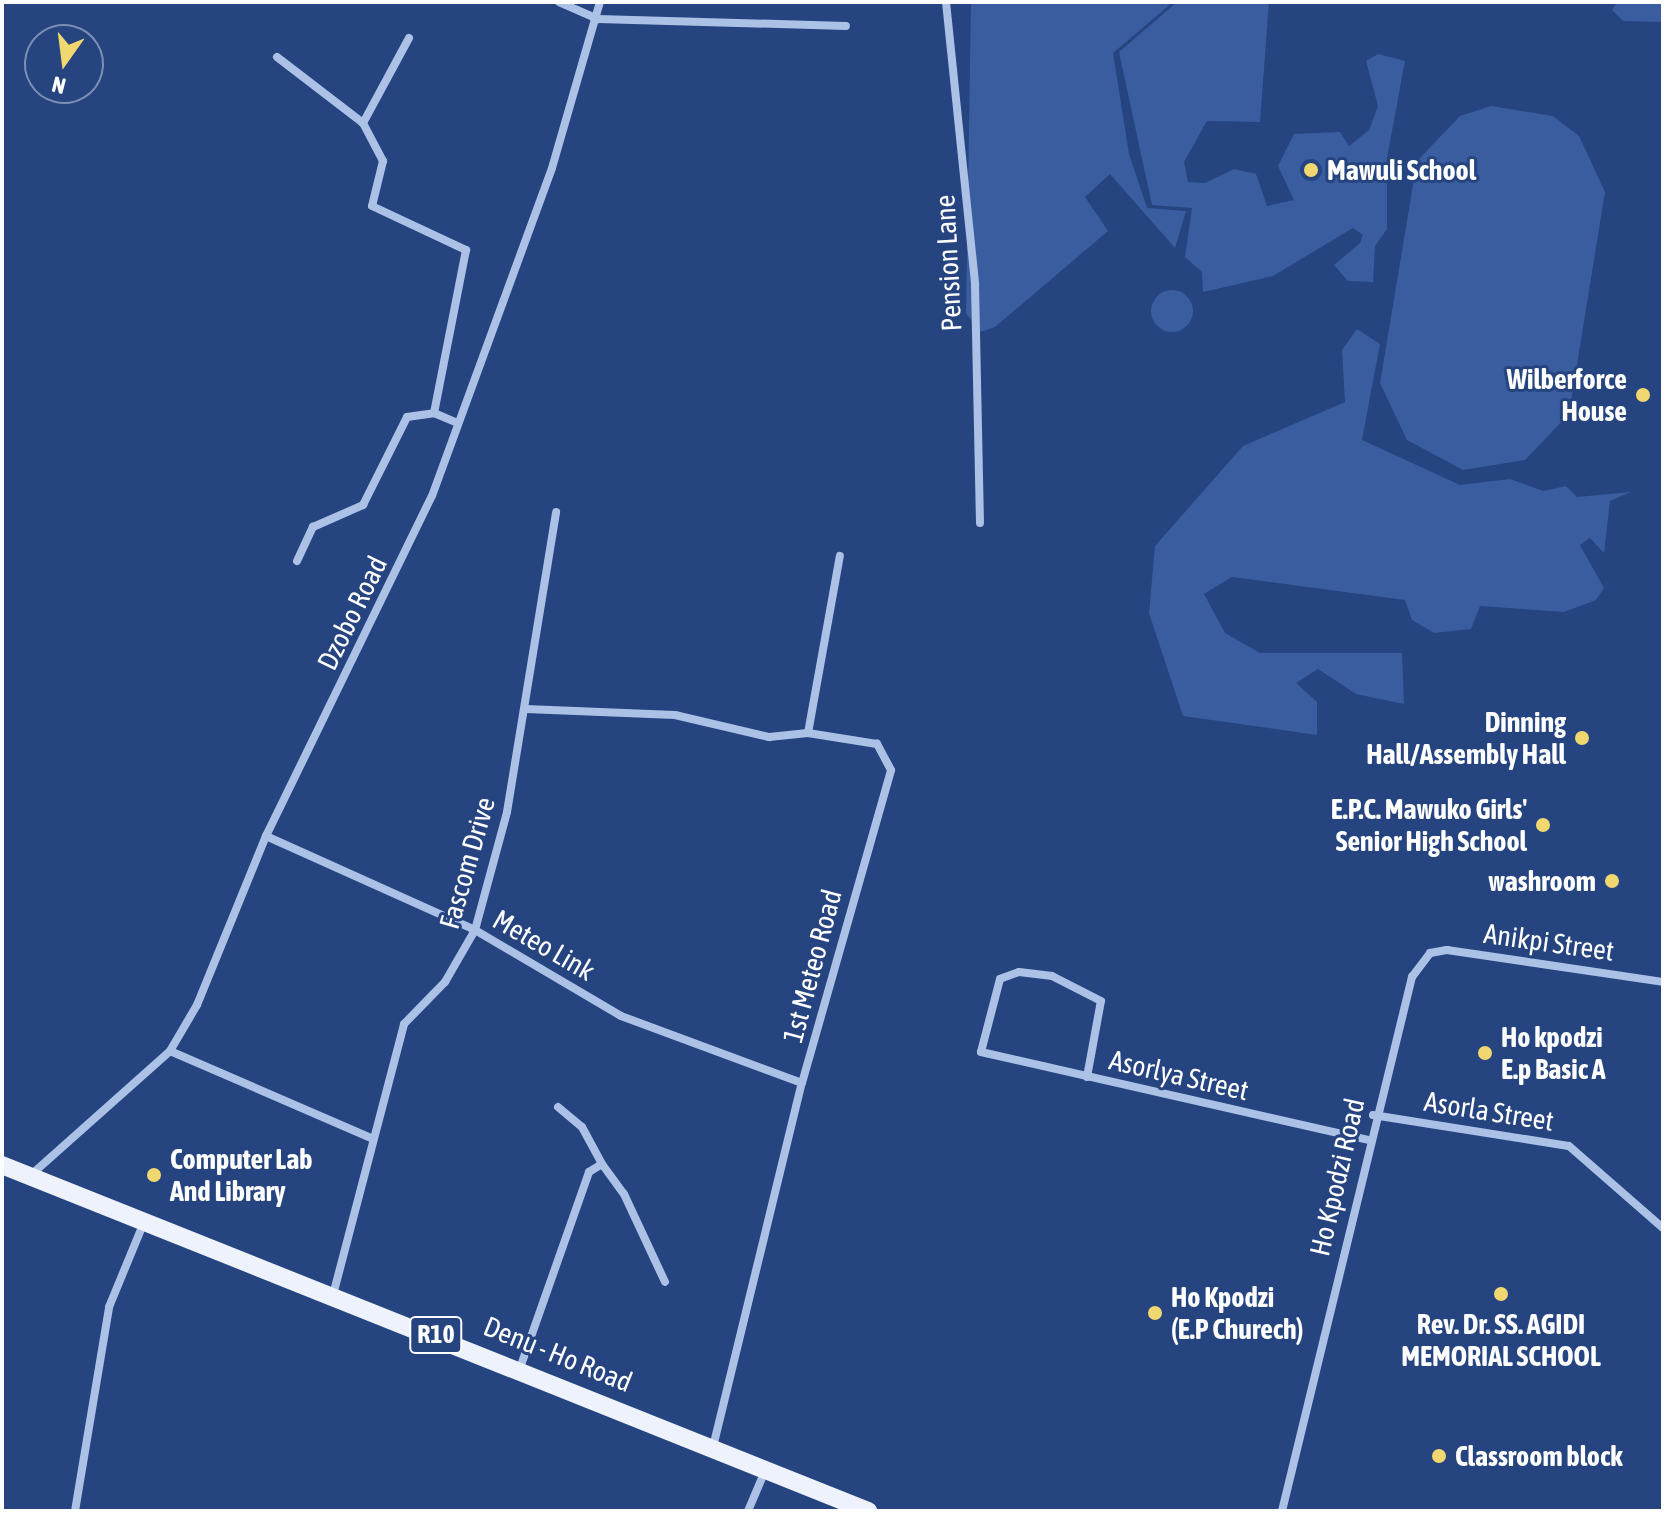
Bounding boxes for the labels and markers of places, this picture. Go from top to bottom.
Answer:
place label: Mawuli School [1327,153,1476,187]
marker: Mawuli School [1302,161,1320,179]
place label: Wilberforce House [1507,362,1627,428]
marker: Wilberforce House [1634,386,1652,404]
place label: Dinning Hall/Assembly Hall [1366,705,1566,771]
marker: Dinning Hall/Assembly Hall [1573,729,1591,747]
place label: E.P.C. Mawuko Girls' Senior High School [1331,792,1527,858]
marker: E.P.C. Mawuko Girls' Senior High School [1534,816,1552,834]
place label: washroom [1488,864,1596,898]
marker: washroom [1603,872,1621,890]
place label: Ho kpodzi E.p Basic A [1501,1020,1606,1086]
marker: Ho kpodzi E.p Basic A [1476,1044,1494,1062]
place label: Computer Lab And Library [170,1142,312,1208]
marker: Computer Lab And Library [145,1166,163,1184]
place label: Ho Kpodzi (E.P Churech) [1171,1280,1303,1346]
marker: Rev. Dr. SS. AGIDI MEMORIAL SCHOOL [1492,1285,1510,1303]
marker: Ho Kpodzi (E.P Churech) [1146,1304,1164,1322]
place label: Rev. Dr. SS. AGIDI MEMORIAL SCHOOL [1401,1307,1601,1373]
place label: Classroom block [1455,1439,1623,1473]
marker: Classroom block [1430,1447,1448,1465]

